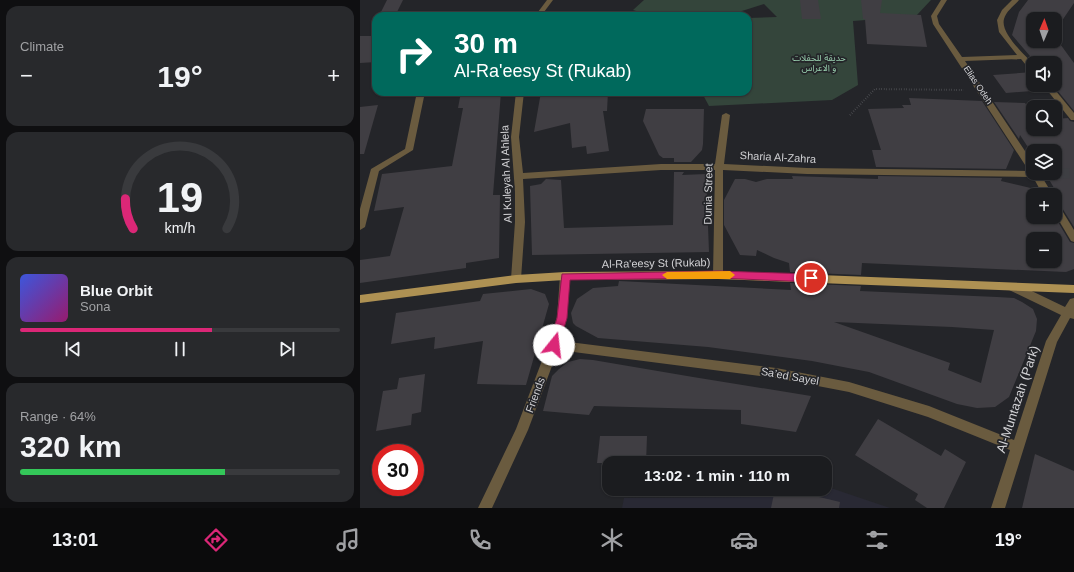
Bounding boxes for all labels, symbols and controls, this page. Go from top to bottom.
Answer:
north arrow [1026,12,1062,48]
map controls [1026,12,1062,268]
icon: right [388,28,440,80]
text: 30 m [454,28,518,59]
text: Climate [20,39,64,54]
park label: حديقة للحفلات و الاعراس [792,53,846,74]
button: sound [1026,56,1062,92]
text: 19° [157,60,203,93]
text: Al-Ra'eesy St (Rukab) [454,61,632,81]
text: − [20,63,33,88]
text: + [327,63,340,88]
street label: Elias Odeh [962,64,994,106]
button: search [1026,100,1062,136]
street label: Al Kuleyah Al Ahlela [498,124,514,223]
button: layers [1026,144,1062,180]
street label: Sharia Al-Zahra [740,149,817,165]
street label: Dunia Street [701,163,715,225]
text: 19 [157,174,203,221]
button: + [1026,188,1062,224]
text: km/h [165,220,196,236]
button: − [1026,232,1062,268]
street label: Al-Ra'eesy St (Rukab) [602,256,710,270]
pin [794,261,828,295]
icon: arrive [800,267,822,289]
text: Blue Orbit [80,282,153,299]
text: Sona [80,299,110,314]
position arrow [533,324,575,366]
icon: previous [62,338,84,360]
icon: pause [169,338,191,360]
icon: next [276,338,298,360]
street label: Al-Muntazah (Park) [993,344,1042,455]
street label: Sa’ed Sayel [760,365,820,387]
street label: Friends [523,375,547,414]
text: Range · 64% [20,409,96,424]
text: 320 km [20,430,122,463]
speed limit sign: 30 [372,444,424,496]
text: 13:02 · 1 min · 110 m [644,467,790,484]
icon: directions [202,526,230,554]
icon: music [334,526,362,554]
icon: phone [466,526,494,554]
icon: climate [598,526,626,554]
icon: car [730,526,758,554]
icon: filters [863,526,891,554]
text: 13:01 [52,530,98,550]
text: 19° [995,530,1022,550]

